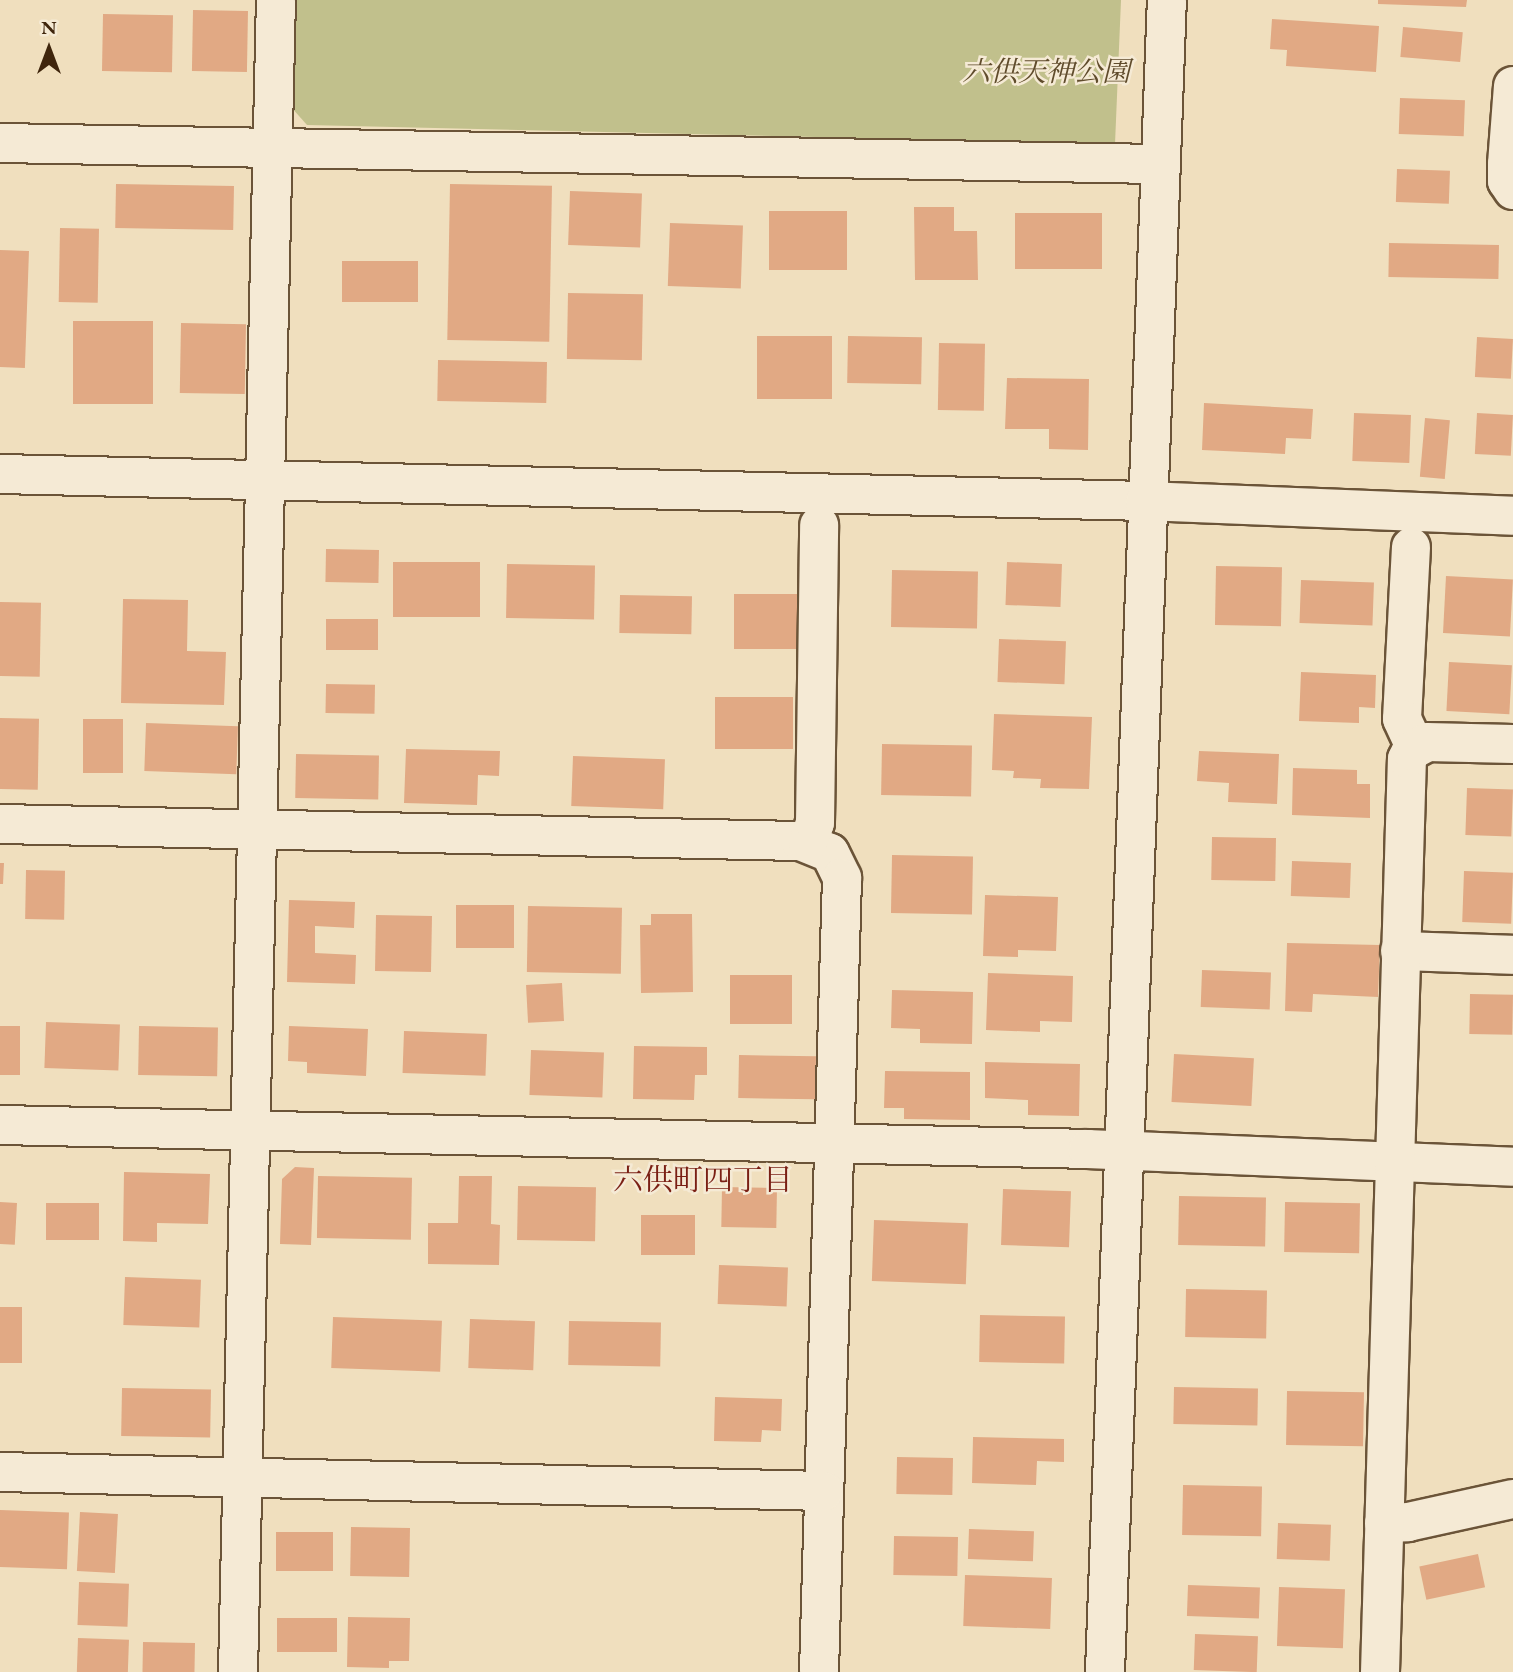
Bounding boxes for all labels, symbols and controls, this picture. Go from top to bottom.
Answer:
north arrow [14,14,84,84]
text: N [41,15,57,40]
park label: 六供天神公園 [962,54,1130,88]
district label: 六供町四丁目 [613,1162,793,1198]

